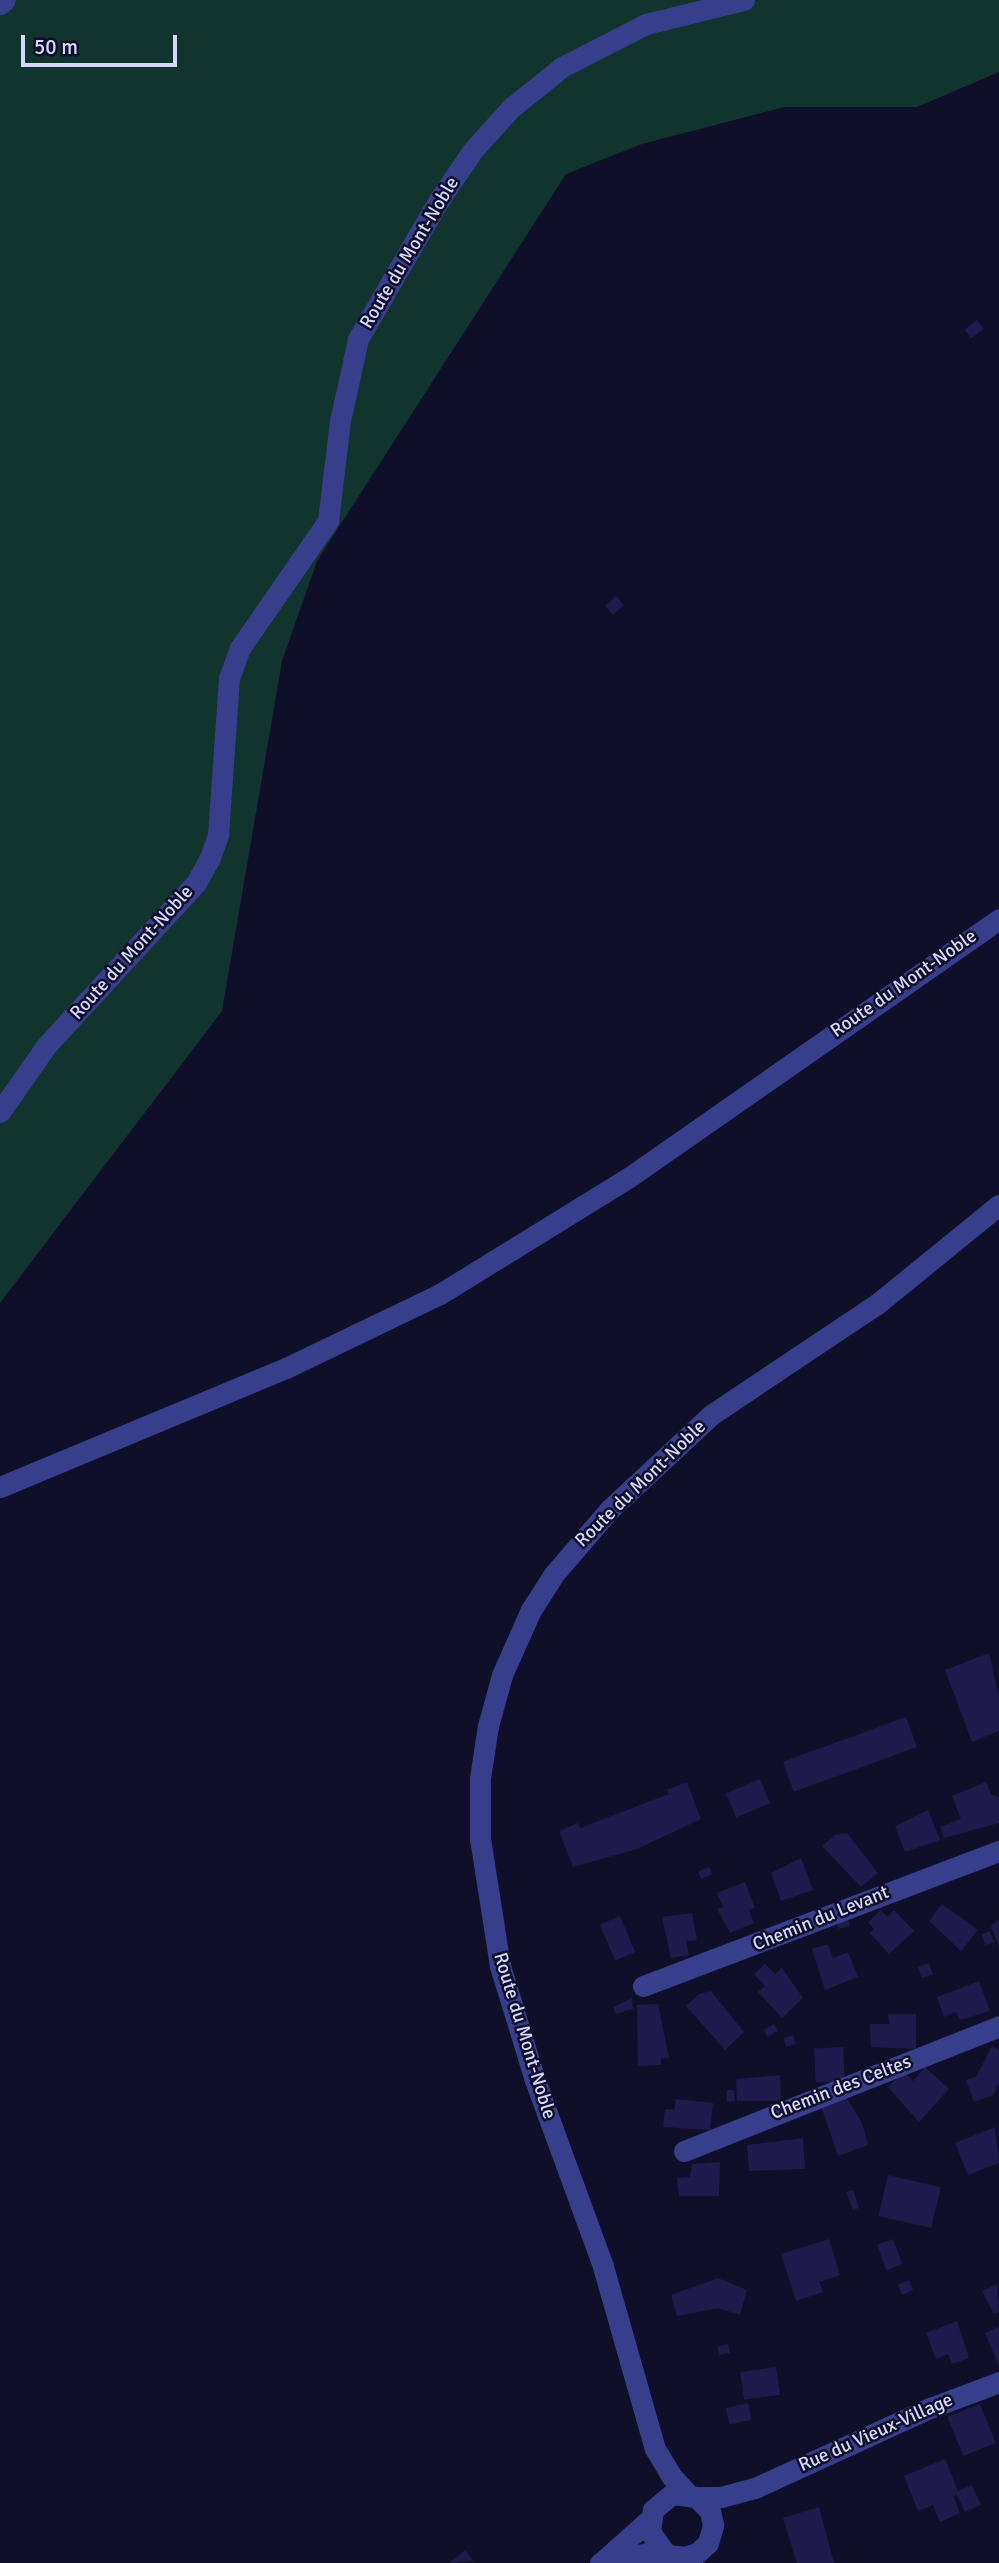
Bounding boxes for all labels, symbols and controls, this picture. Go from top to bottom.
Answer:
scale bar [24,21,180,65]
text: 50 m [34,34,78,60]
street label: Route du Mont-Noble [356,173,464,333]
street label: Route du Mont-Noble [66,881,198,1025]
street label: Route du Mont-Noble [827,925,981,1043]
street label: Route du Mont-Noble [571,1416,711,1552]
street label: Chemin du Levant [750,1881,892,1957]
street label: Route du Mont-Noble [488,1950,560,2122]
street label: Chemin des Celtes [768,2051,914,2125]
street label: Rue du Vieux-Village [795,2389,957,2477]

